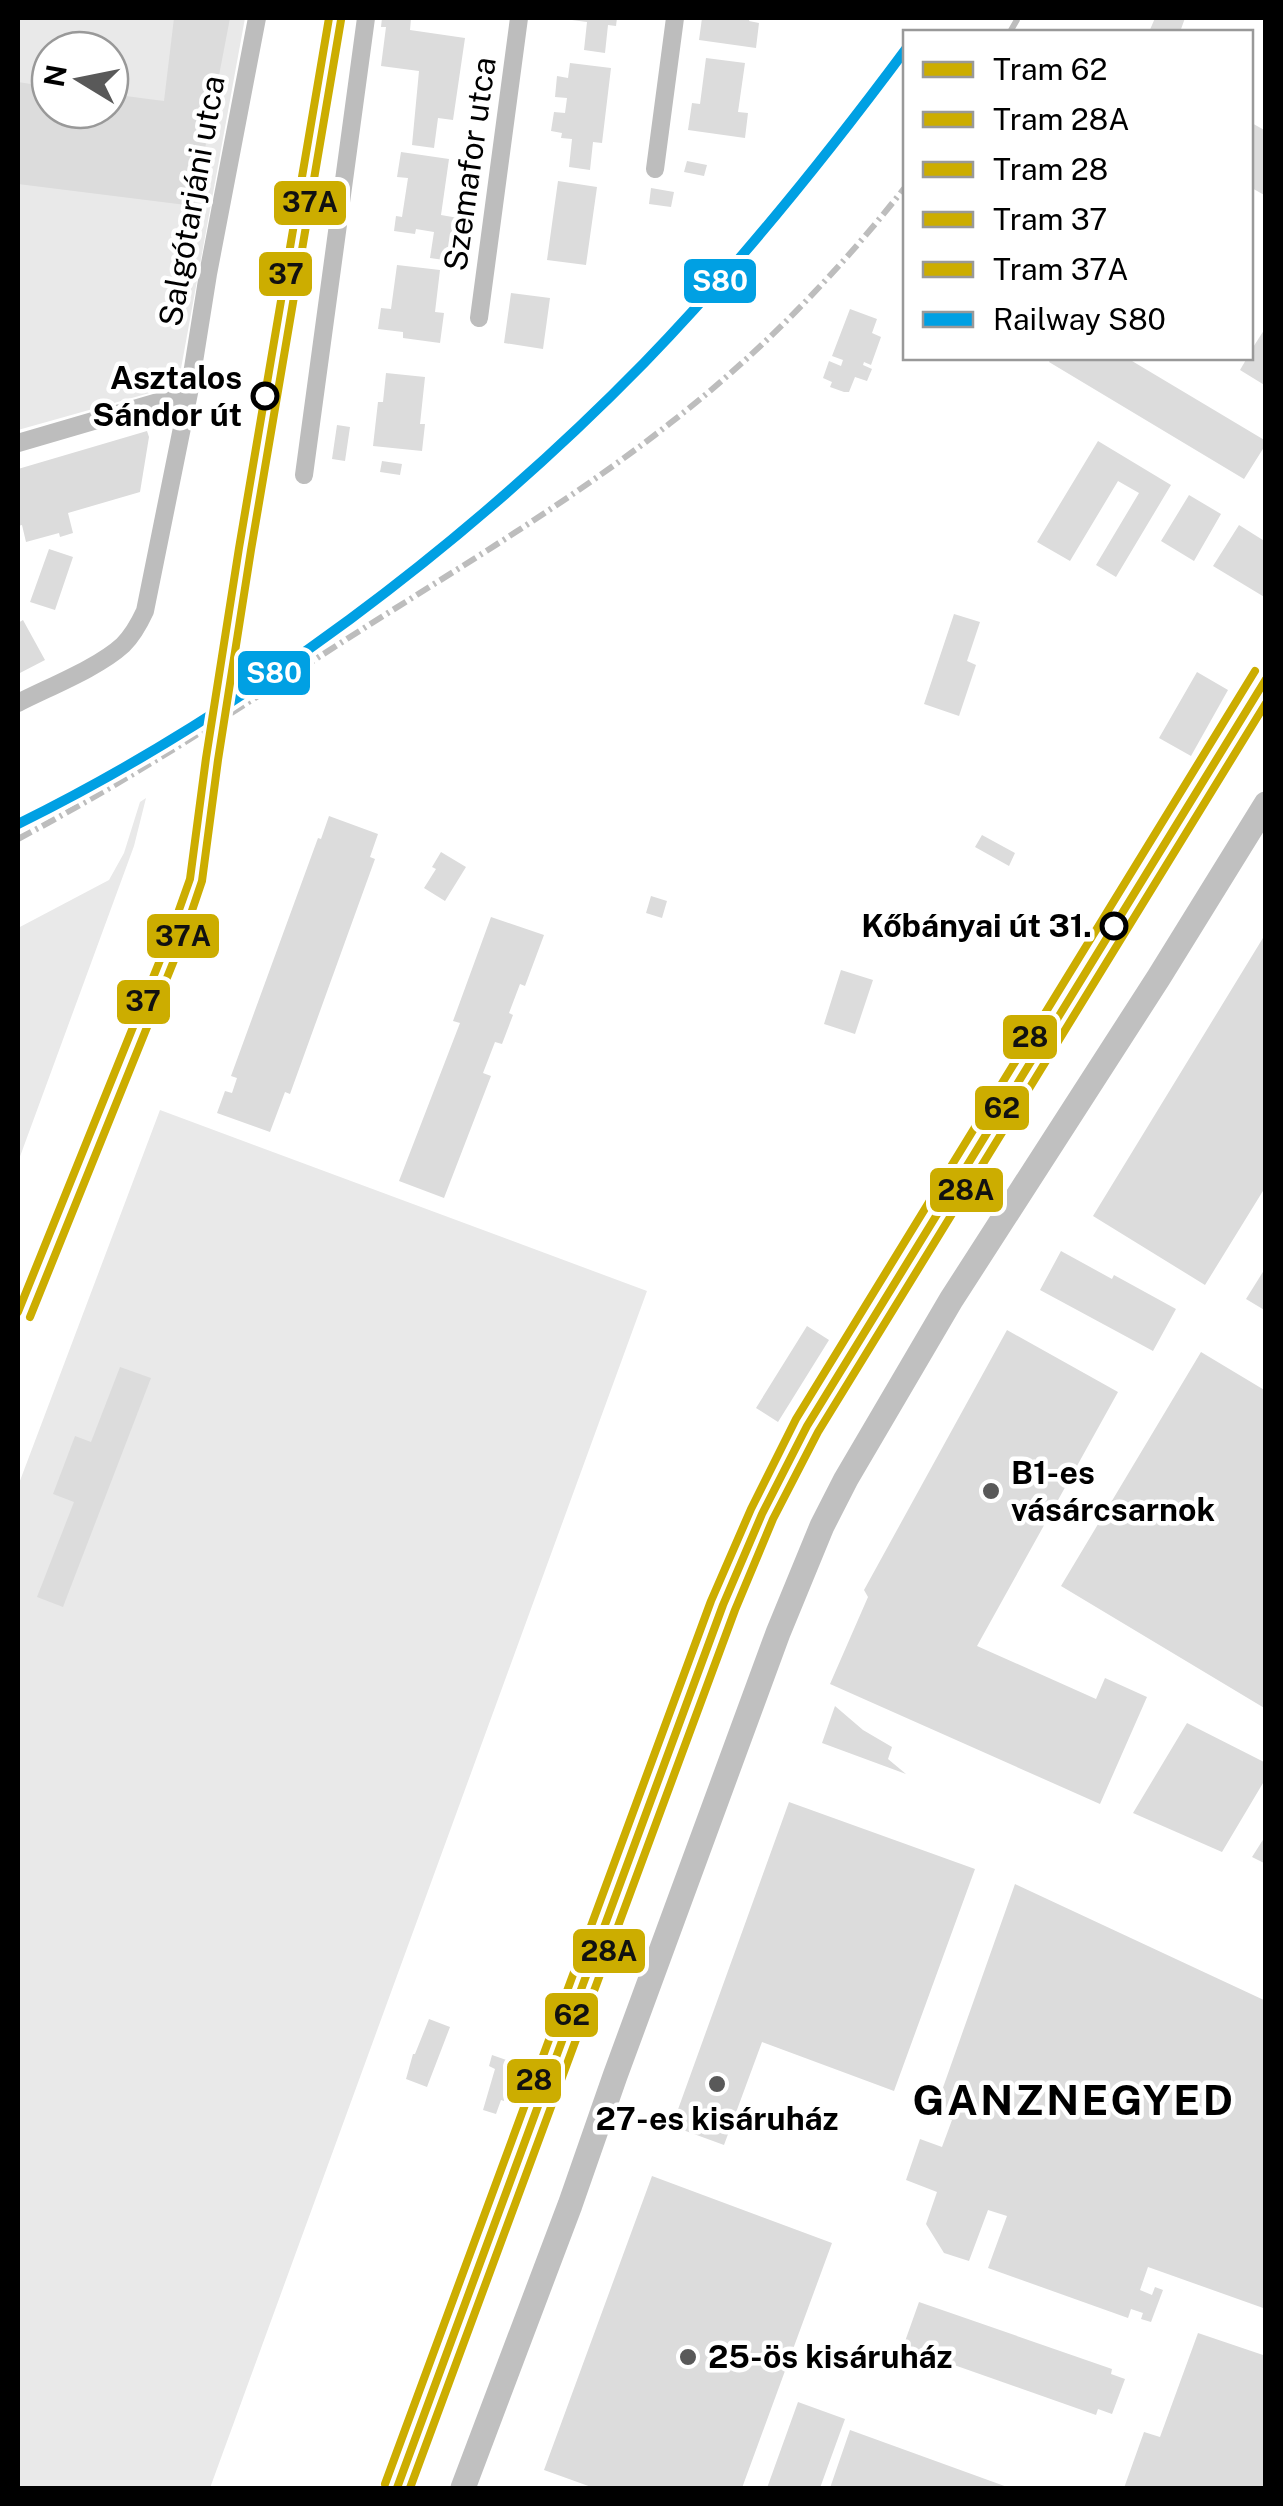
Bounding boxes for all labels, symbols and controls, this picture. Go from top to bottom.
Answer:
north arrow [30,30,130,130]
legend [903,30,1253,360]
text: Tram 62 [993,51,1107,87]
street label: Szemafor utca [436,55,503,273]
text: N [37,62,73,89]
street label: Salgótarjáni utca [151,73,232,329]
text: Tram 28A [993,101,1129,137]
text: Tram 28 [993,151,1108,187]
line badge: 37A [272,179,348,227]
text: 37A [282,185,338,218]
text: Tram 37 [993,201,1107,237]
line badge: 37 [257,250,314,298]
text: Tram 37A [993,251,1129,287]
text: 37 [268,257,304,290]
line badge: S80 [682,257,758,305]
text: S80 [692,264,748,297]
text: Railway S80 [993,301,1166,337]
place label: Asztalos Sándor út [92,359,242,433]
marker: Asztalos Sándor út [252,383,278,409]
line badge: S80 [236,649,312,697]
text: S80 [246,656,302,689]
place label: Kőbányai út 31. [861,907,1092,944]
line badge: 37A [145,912,221,960]
marker: Kőbányai út 31. [1101,913,1127,939]
text: 37A [155,919,211,952]
line badge: 37 [115,978,172,1026]
text: 37 [125,984,161,1017]
line badge: 28 [1001,1013,1059,1061]
text: 28 [1012,1020,1048,1053]
line badge: 62 [973,1084,1031,1132]
text: 62 [984,1091,1020,1124]
line badge: 28A [928,1166,1005,1214]
text: 28A [938,1173,994,1206]
place label: B1-es vásárcsarnok [1011,1454,1215,1528]
marker: B1-es vásárcsarnok [980,1480,1002,1502]
line badge: 28A [571,1927,647,1975]
text: 28A [581,1934,637,1967]
line badge: 62 [543,1991,600,2039]
text: 62 [554,1998,590,2031]
line badge: 28 [505,2057,563,2105]
text: 28 [516,2063,552,2096]
marker: 27-es kisáruház [706,2073,728,2095]
district label: GANZNEGYED [913,2075,1235,2124]
place label: 27-es kisáruház [596,2100,838,2137]
place label: 25-ös kisáruház [708,2338,952,2375]
marker: 25-ös kisáruház [677,2346,699,2368]

